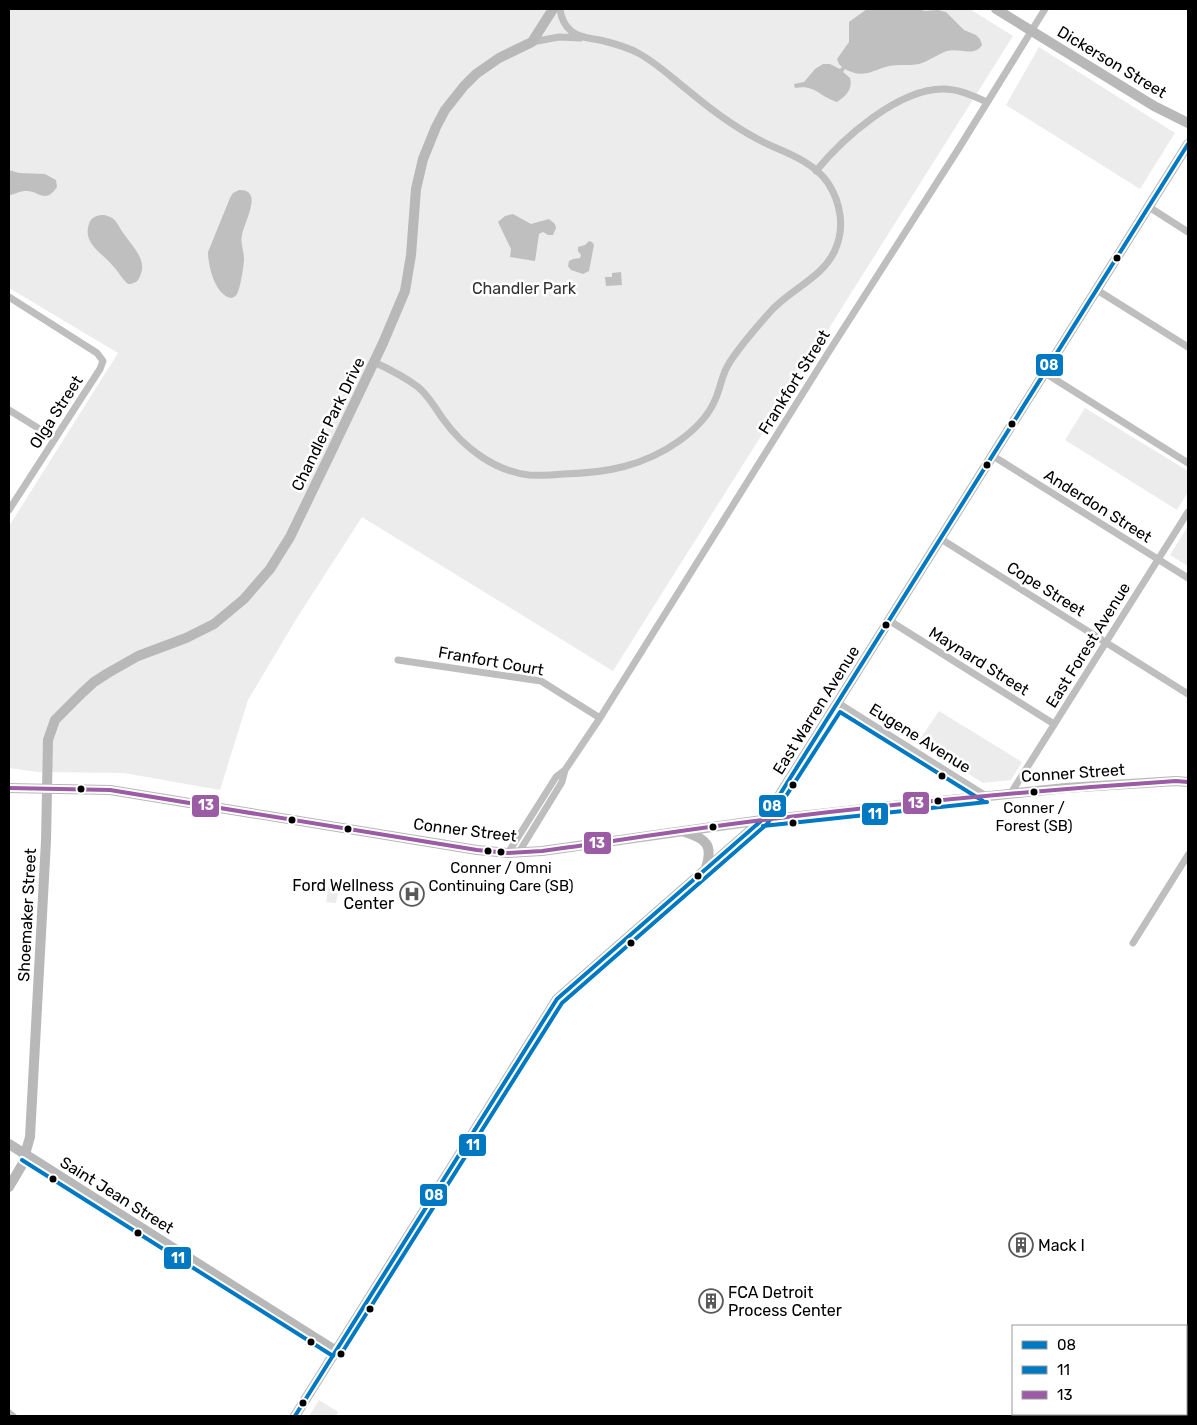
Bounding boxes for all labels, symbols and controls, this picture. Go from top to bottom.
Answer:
street label: Dickerson Street [1054,22,1170,102]
unlabelled marker [1112,253,1122,263]
park label: Chandler Park [472,279,577,298]
street label: Frankfort Street [754,326,834,438]
line badge: 08 [1035,353,1064,377]
street label: Chandler Park Drive [287,354,369,494]
text: 08 [1040,357,1059,374]
street label: Olga Street [25,372,87,452]
unlabelled marker [1007,419,1017,429]
unlabelled marker [982,460,992,470]
street label: Anderdon Street [1041,465,1155,547]
street label: Cope Street [1003,557,1089,621]
street label: East Forest Avenue [1042,579,1134,711]
unlabelled marker [881,620,891,630]
street label: Maynard Street [925,623,1033,699]
street label: Franfort Court [437,642,545,680]
street label: East Warren Avenue [769,642,863,778]
street label: Eugene Avenue [866,699,974,777]
street label: Conner Street [1020,760,1126,786]
unlabelled marker [937,771,947,781]
unlabelled marker [788,780,798,790]
unlabelled marker [76,784,86,794]
marker: Conner / Forest (SB) [1029,787,1039,797]
line badge: 13 [902,791,930,815]
line badge: 13 [191,794,220,818]
line badge: 08 [758,794,787,818]
text: 13 [908,795,924,812]
unlabelled marker [933,796,943,806]
text: 13 [198,797,214,814]
text: 08 [763,798,782,815]
place label: Conner / Forest (SB) [995,799,1073,835]
line badge: 11 [861,802,889,826]
text: 11 [868,806,882,823]
street label: Conner Street [412,814,518,846]
unlabelled marker [287,815,297,825]
unlabelled marker [788,818,798,828]
unlabelled marker [708,822,718,832]
unlabelled marker [343,824,353,834]
line badge: 13 [583,831,612,855]
text: 13 [589,835,605,852]
unlabelled marker [483,846,493,856]
marker: Conner / Omni Continuing Care (SB) [496,847,506,857]
street label: Shoemaker Street [14,848,40,982]
place label: Conner / Omni Continuing Care (SB) [428,859,574,895]
unlabelled marker [693,871,703,881]
place label: Ford Wellness Center [292,876,394,913]
hospital icon: Ford Wellness Center [399,881,425,907]
unlabelled marker [626,938,636,948]
line badge: 11 [458,1133,487,1157]
text: 11 [466,1137,480,1154]
street label: Saint Jean Street [57,1152,177,1238]
unlabelled marker [48,1174,58,1184]
line badge: 08 [419,1183,448,1207]
text: 08 [425,1187,444,1204]
unlabelled marker [133,1228,143,1238]
building icon: Mack I [1008,1232,1034,1258]
place label: Mack I [1038,1236,1085,1255]
line badge: 11 [163,1246,192,1270]
text: 11 [171,1250,185,1267]
place label: FCA Detroit Process Center [728,1283,842,1320]
building icon: FCA Detroit Process Center [698,1288,724,1314]
unlabelled marker [365,1304,375,1314]
legend [1012,1325,1187,1415]
text: 08 [1057,1336,1076,1354]
unlabelled marker [306,1337,316,1347]
unlabelled marker [336,1349,346,1359]
text: 11 [1057,1361,1070,1379]
text: 13 [1057,1386,1072,1404]
unlabelled marker [298,1398,308,1408]

